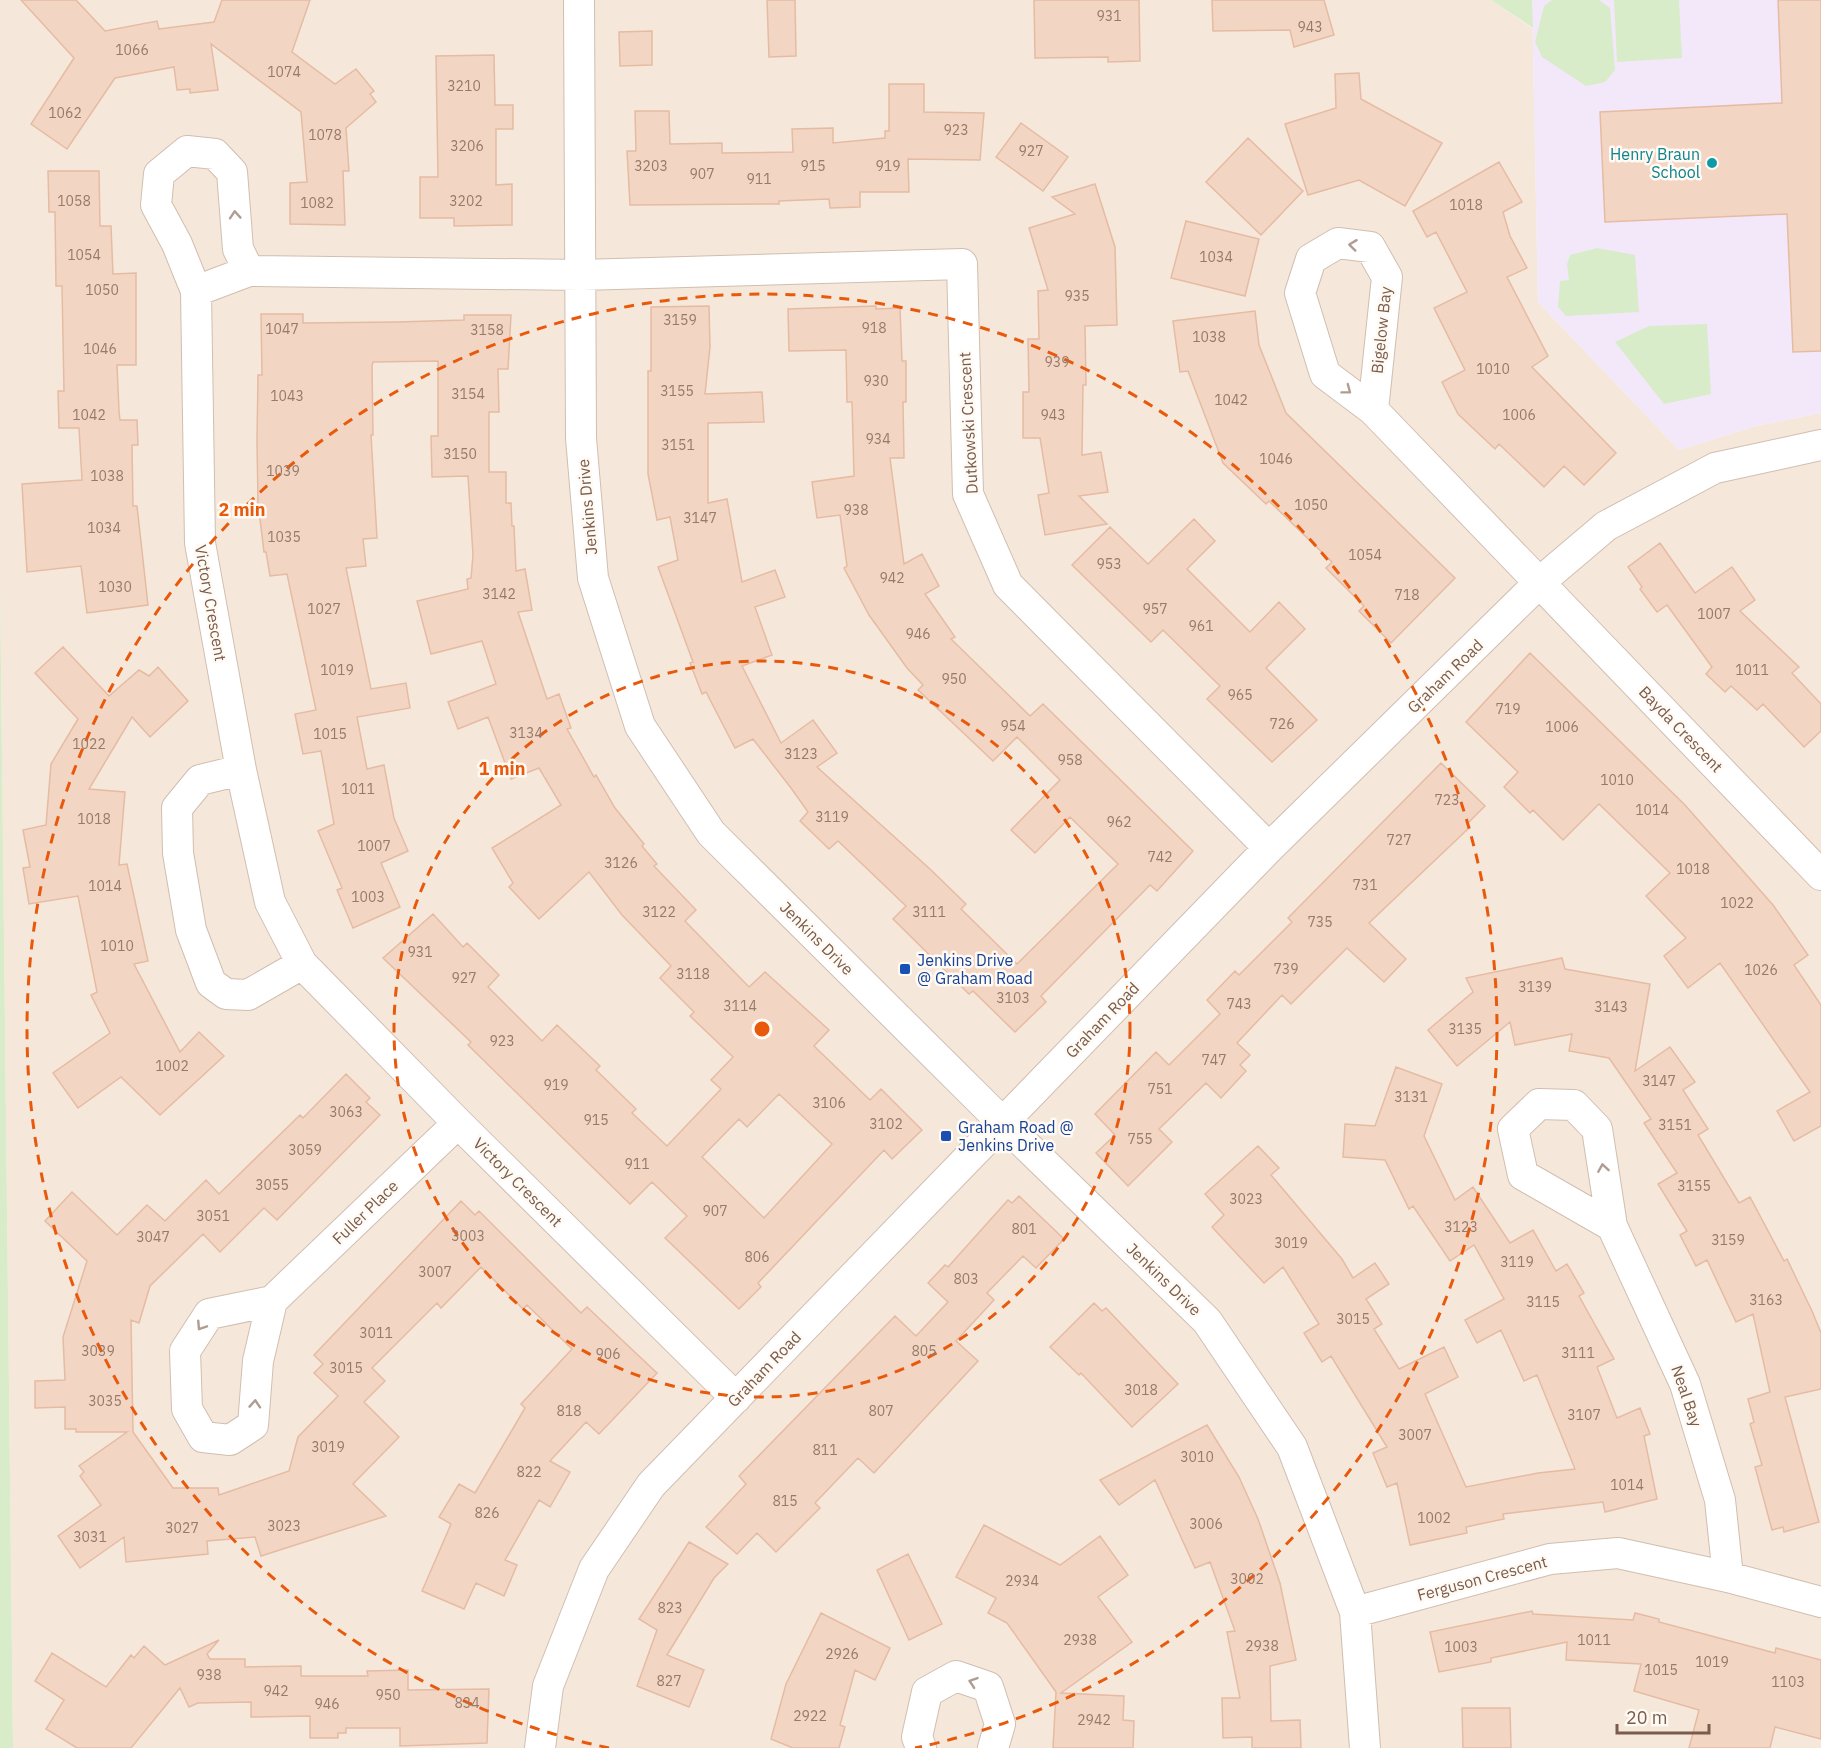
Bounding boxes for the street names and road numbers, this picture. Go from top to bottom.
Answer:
street label: Bigelow Bay [1366,285,1396,375]
street label: Dutkowski Crescent [954,351,982,495]
street label: Jenkins Drive [573,458,601,556]
street label: Victory Crescent [191,543,231,663]
street label: Graham Road [1403,635,1487,717]
street label: Bayda Crescent [1635,682,1727,776]
street label: Jenkins Drive [776,897,858,979]
street label: Graham Road [1061,978,1143,1062]
street label: Victory Crescent [469,1133,567,1231]
street label: Fuller Place [328,1175,402,1248]
street label: Jenkins Drive [1122,1238,1206,1320]
street label: Graham Road [723,1327,805,1411]
street label: Neal Bay [1667,1363,1707,1429]
street label: Ferguson Crescent [1415,1551,1549,1605]

